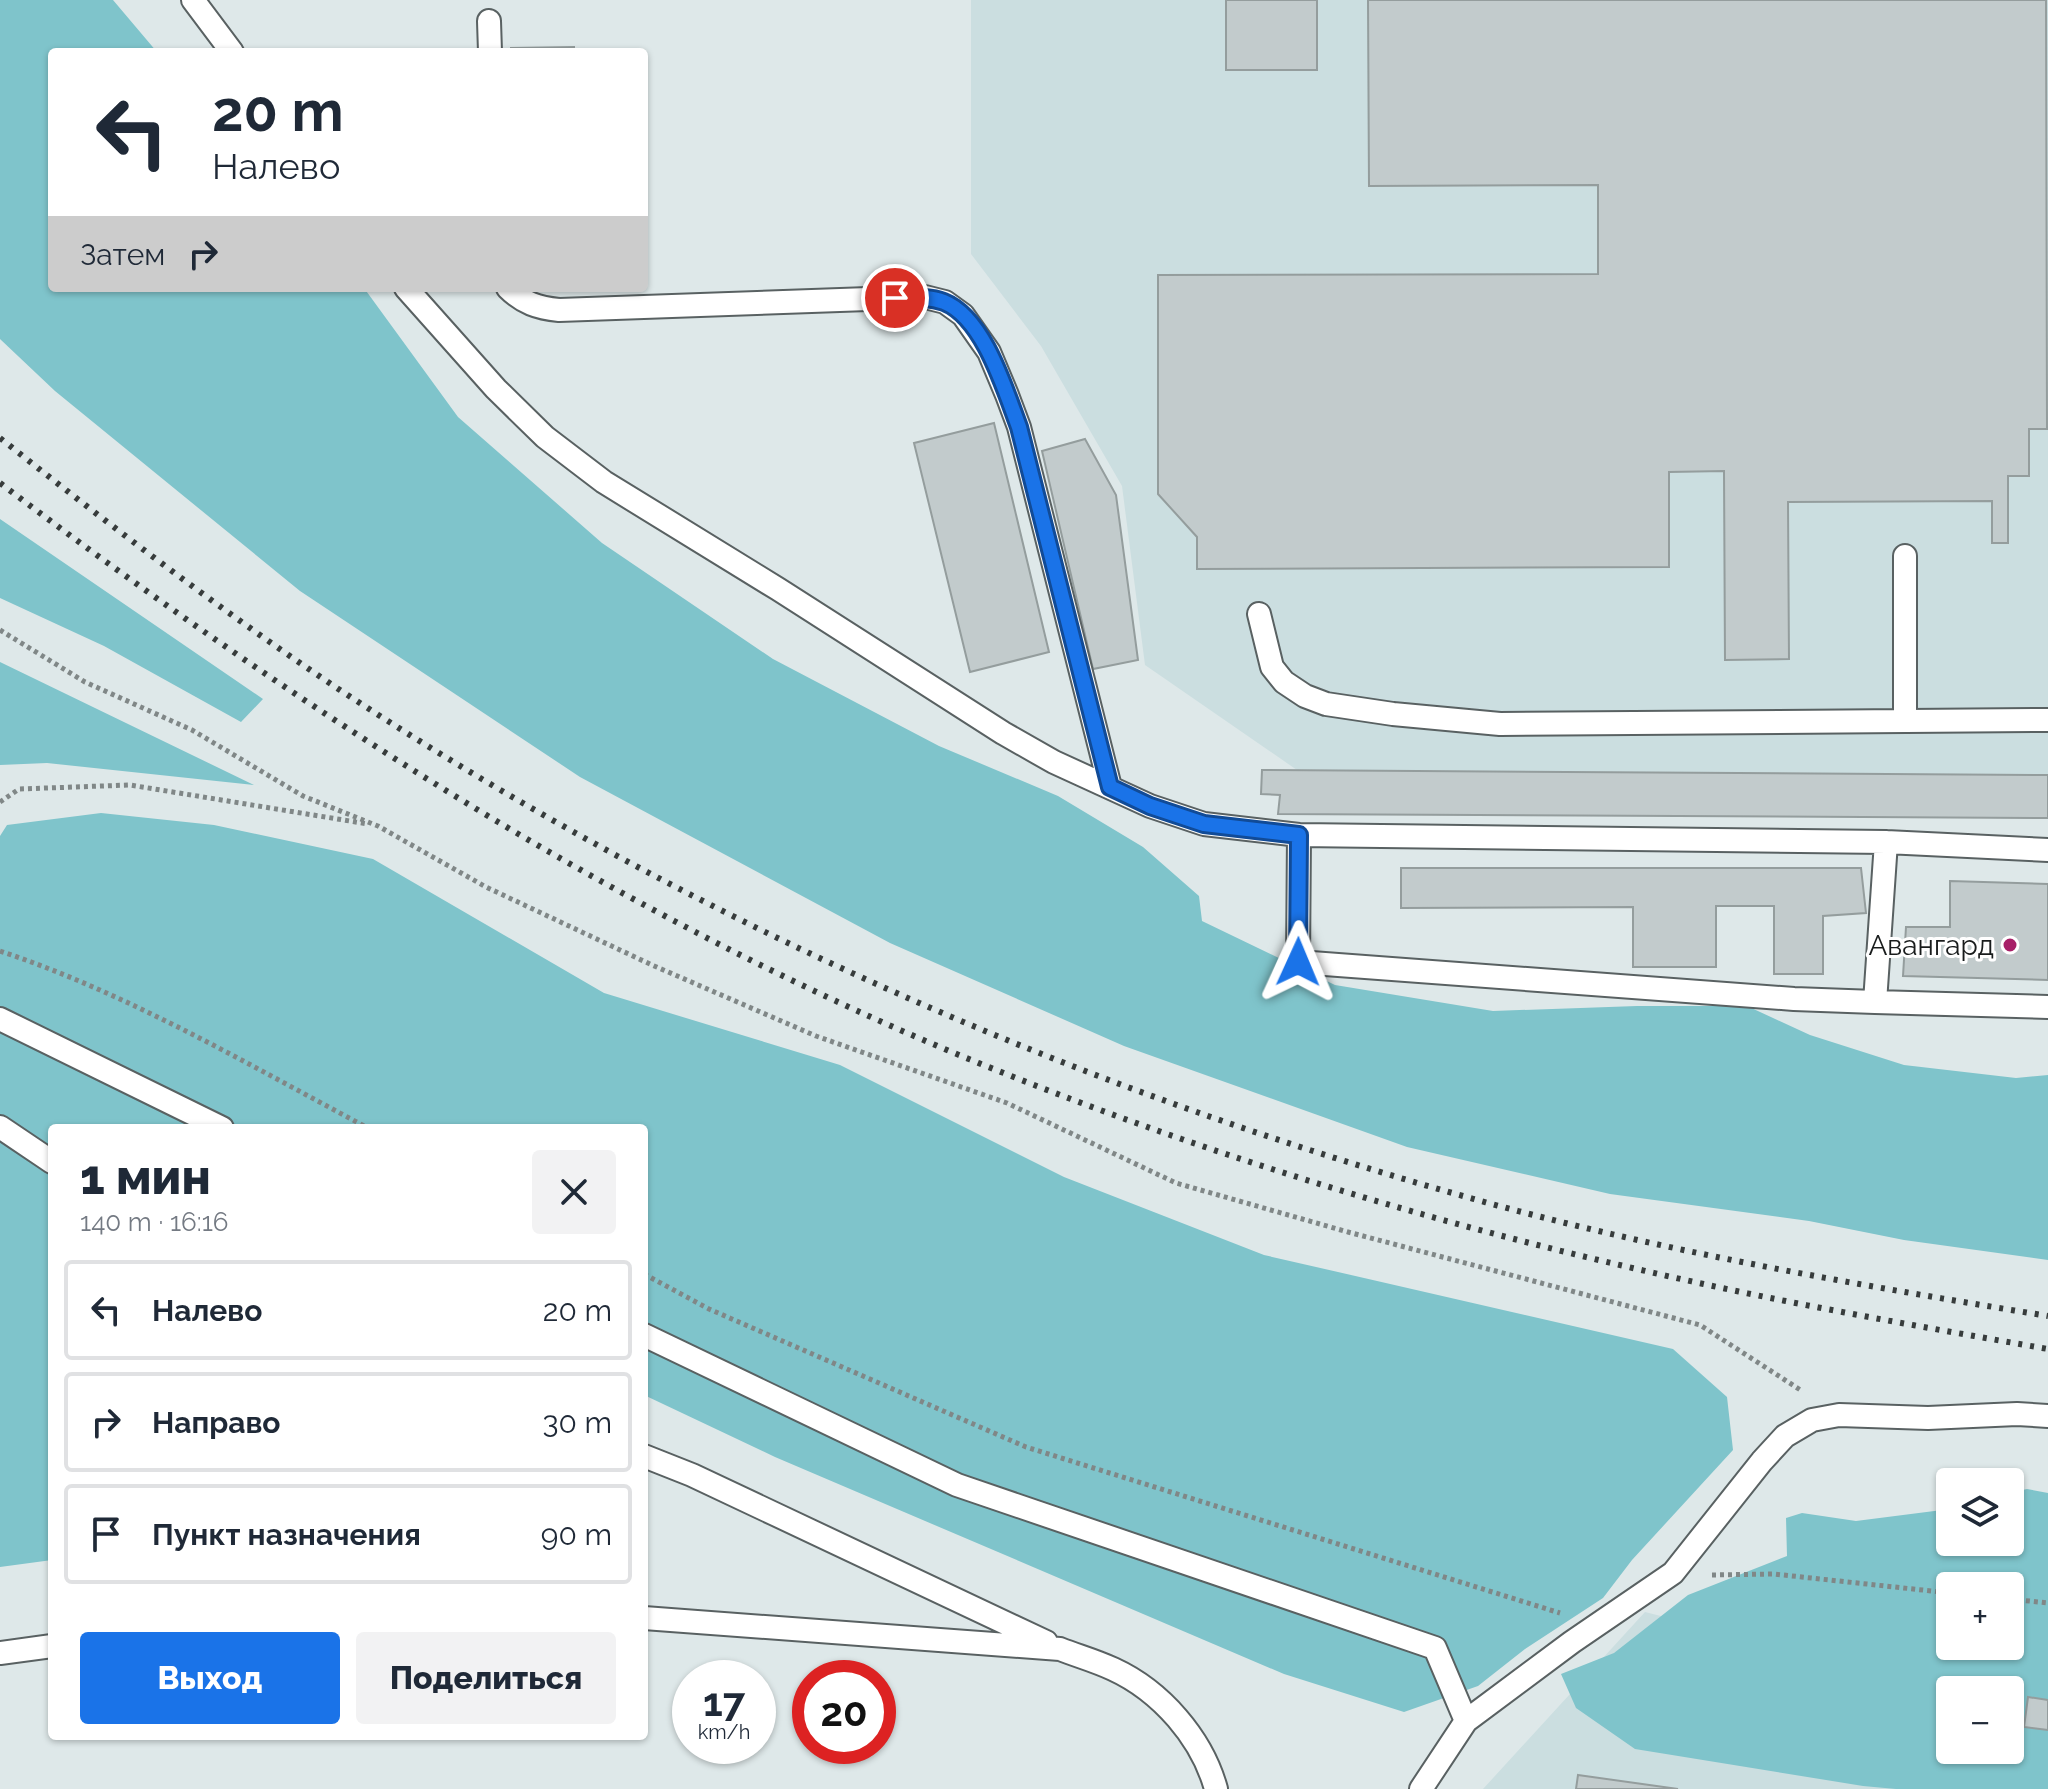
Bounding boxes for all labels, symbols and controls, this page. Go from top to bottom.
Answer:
text: 20 m [212,78,344,144]
icon: left [80,80,184,184]
text: Налево [212,145,340,187]
icon: right [181,232,225,276]
text: Затем [80,237,165,272]
pin [861,264,929,332]
icon: arrive [873,276,917,320]
position arrow [1256,920,1340,1004]
place label: Авангард [1868,929,1994,962]
marker: Авангард [2001,936,2019,954]
text: 1 мин [80,1149,211,1205]
button: close [532,1150,616,1234]
text: 140 m · 16:16 [80,1207,228,1237]
icon: left [84,1288,128,1332]
text: Налево [152,1293,262,1328]
text: 20 m [543,1293,612,1328]
icon: right [84,1400,128,1444]
text: Направо [152,1405,281,1440]
text: 30 m [542,1405,612,1440]
map controls [1936,1468,2024,1764]
button: layers [1936,1468,2024,1556]
icon: arrive [84,1512,128,1556]
text: Пункт назначения [152,1517,421,1552]
text: 90 m [541,1517,612,1552]
button: + [1936,1572,2024,1660]
button: Выход [80,1632,340,1724]
button: Поделиться [356,1632,616,1724]
speed limit sign: 20 [792,1660,896,1764]
button: − [1936,1676,2024,1764]
text: 17 [703,1678,745,1725]
text: km/h [698,1720,750,1744]

